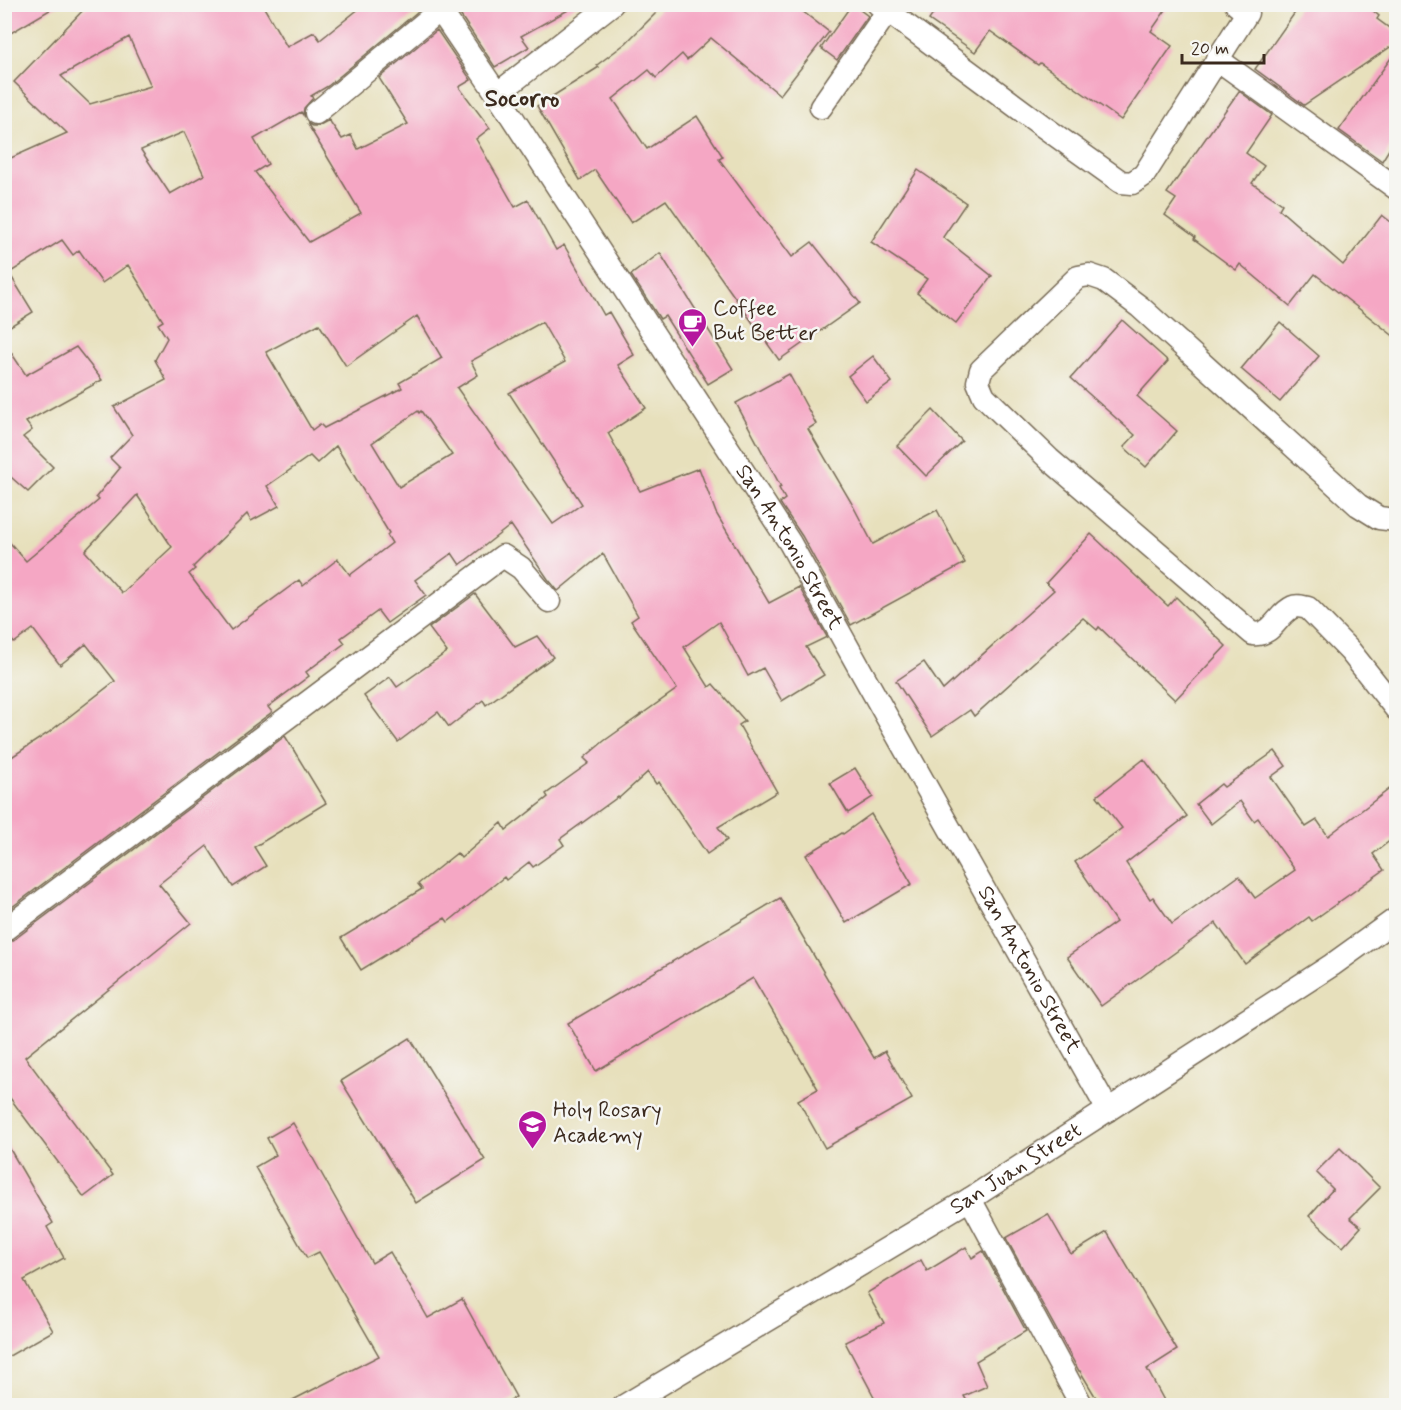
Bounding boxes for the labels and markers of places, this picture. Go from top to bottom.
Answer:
place label: Coffee But Better [713,295,818,348]
cafe icon: Coffee But Better [676,306,708,348]
place label: Holy Rosary Academy [553,1097,662,1150]
school or university icon: Holy Rosary Academy [516,1108,548,1150]

